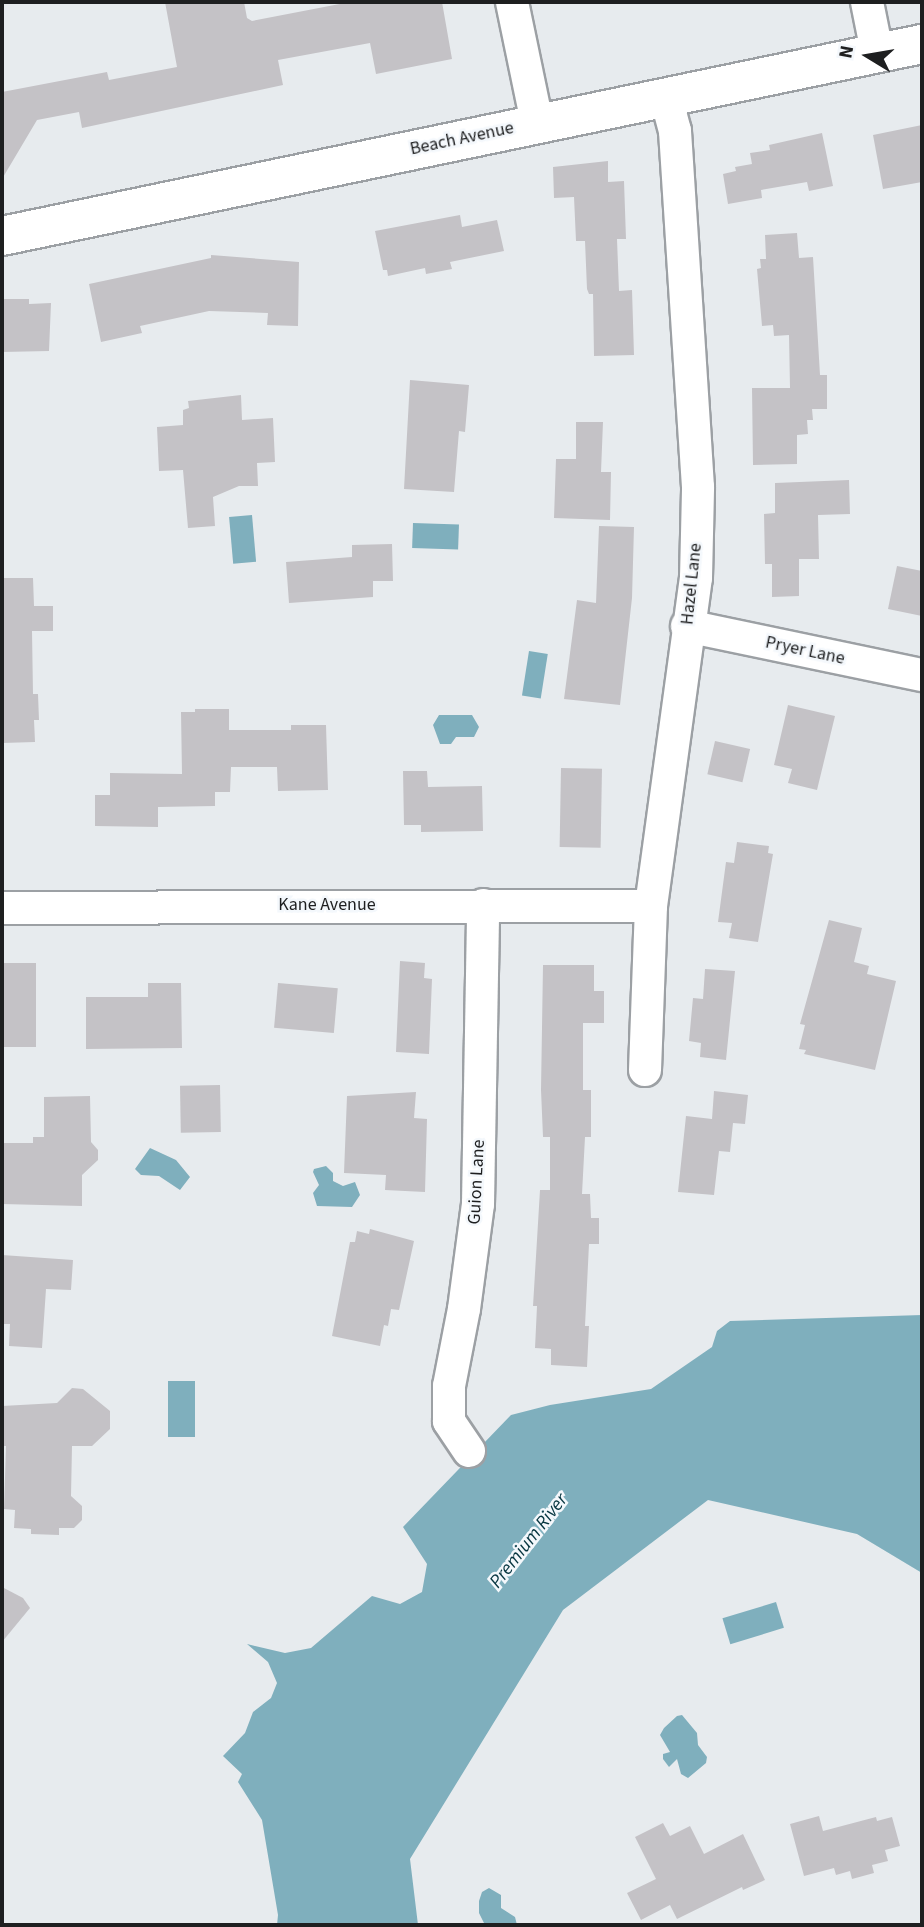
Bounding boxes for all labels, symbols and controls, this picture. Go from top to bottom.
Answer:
north arrow [833,21,903,91]
text: N [832,43,861,61]
street label: Beach Avenue [408,117,516,161]
street label: Hazel Lane [677,542,707,626]
street label: Pryer Lane [763,632,847,670]
street label: Kane Avenue [278,894,376,916]
street label: Guion Lane [464,1139,490,1225]
water label: Premium River [485,1489,573,1593]

